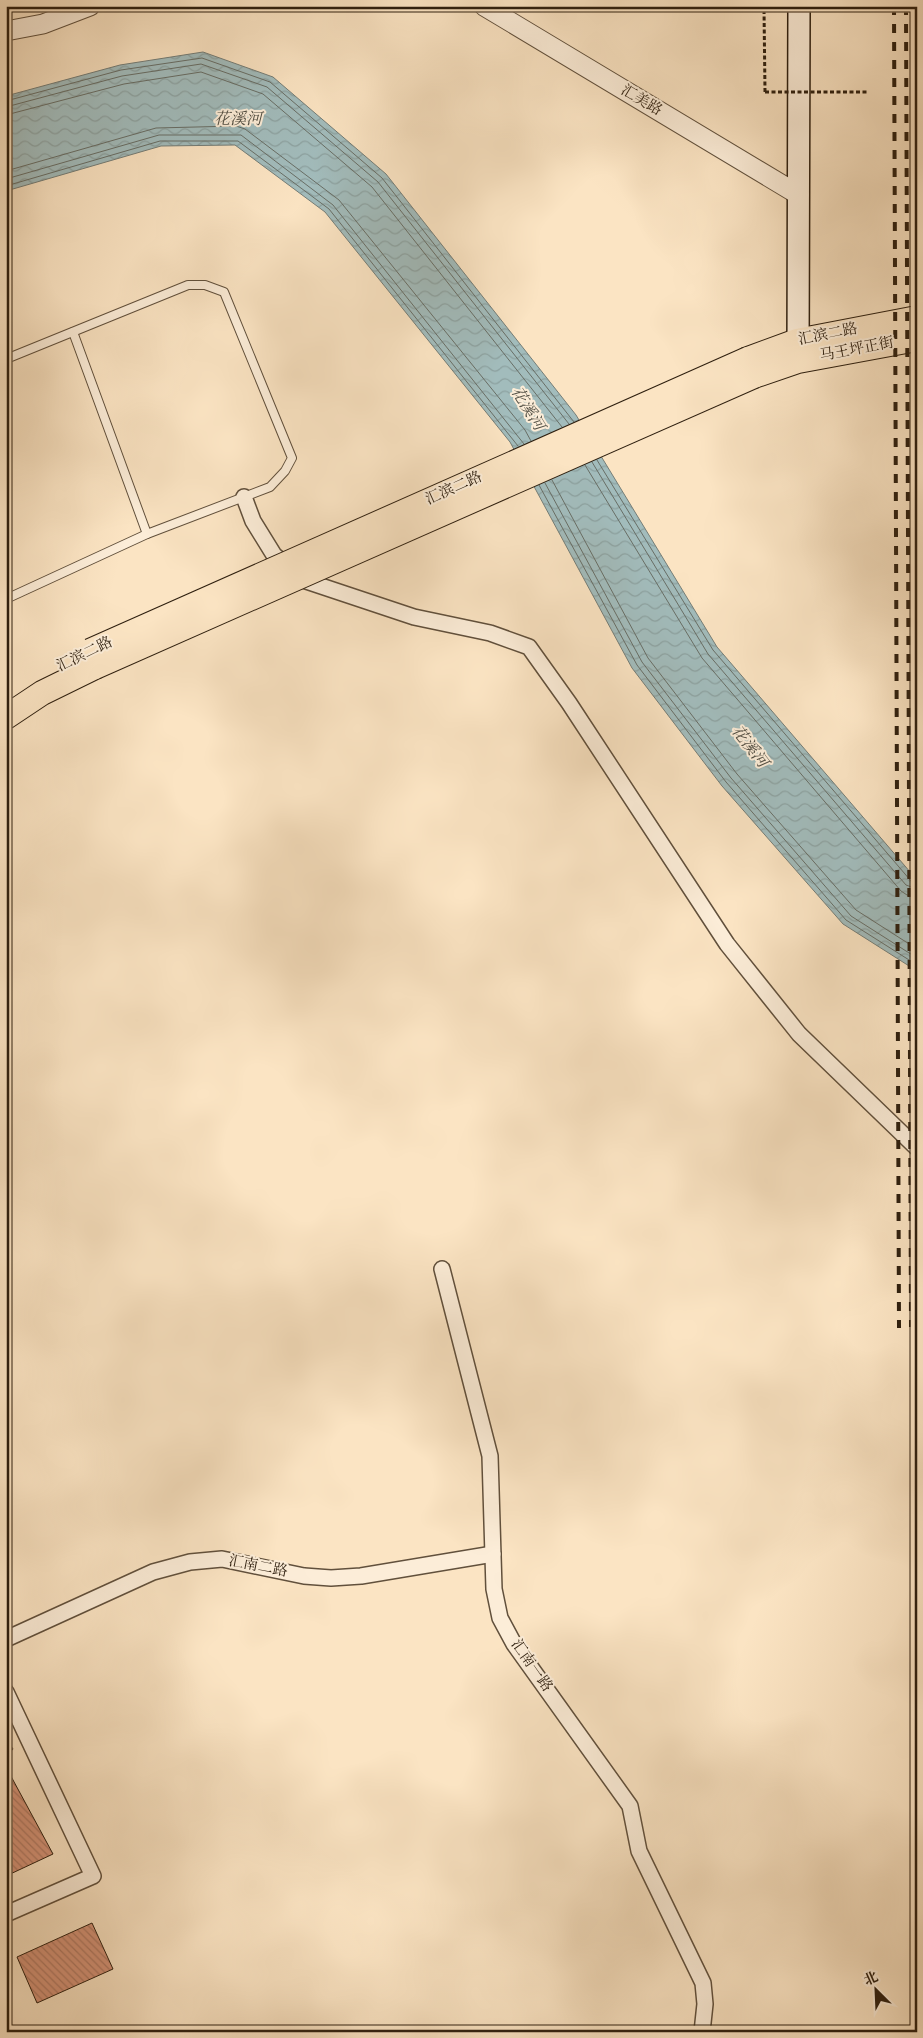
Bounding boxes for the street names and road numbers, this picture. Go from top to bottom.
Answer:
street label: 汇美路 [618,81,665,119]
street label: 汇滨二路 [797,320,859,348]
street label: 马王坪正街 [818,334,895,365]
street label: 汇滨二路 [423,468,484,508]
street label: 汇滨二路 [54,633,115,675]
street label: 汇南二路 [227,1552,289,1580]
street label: 汇南一路 [508,1636,556,1695]

